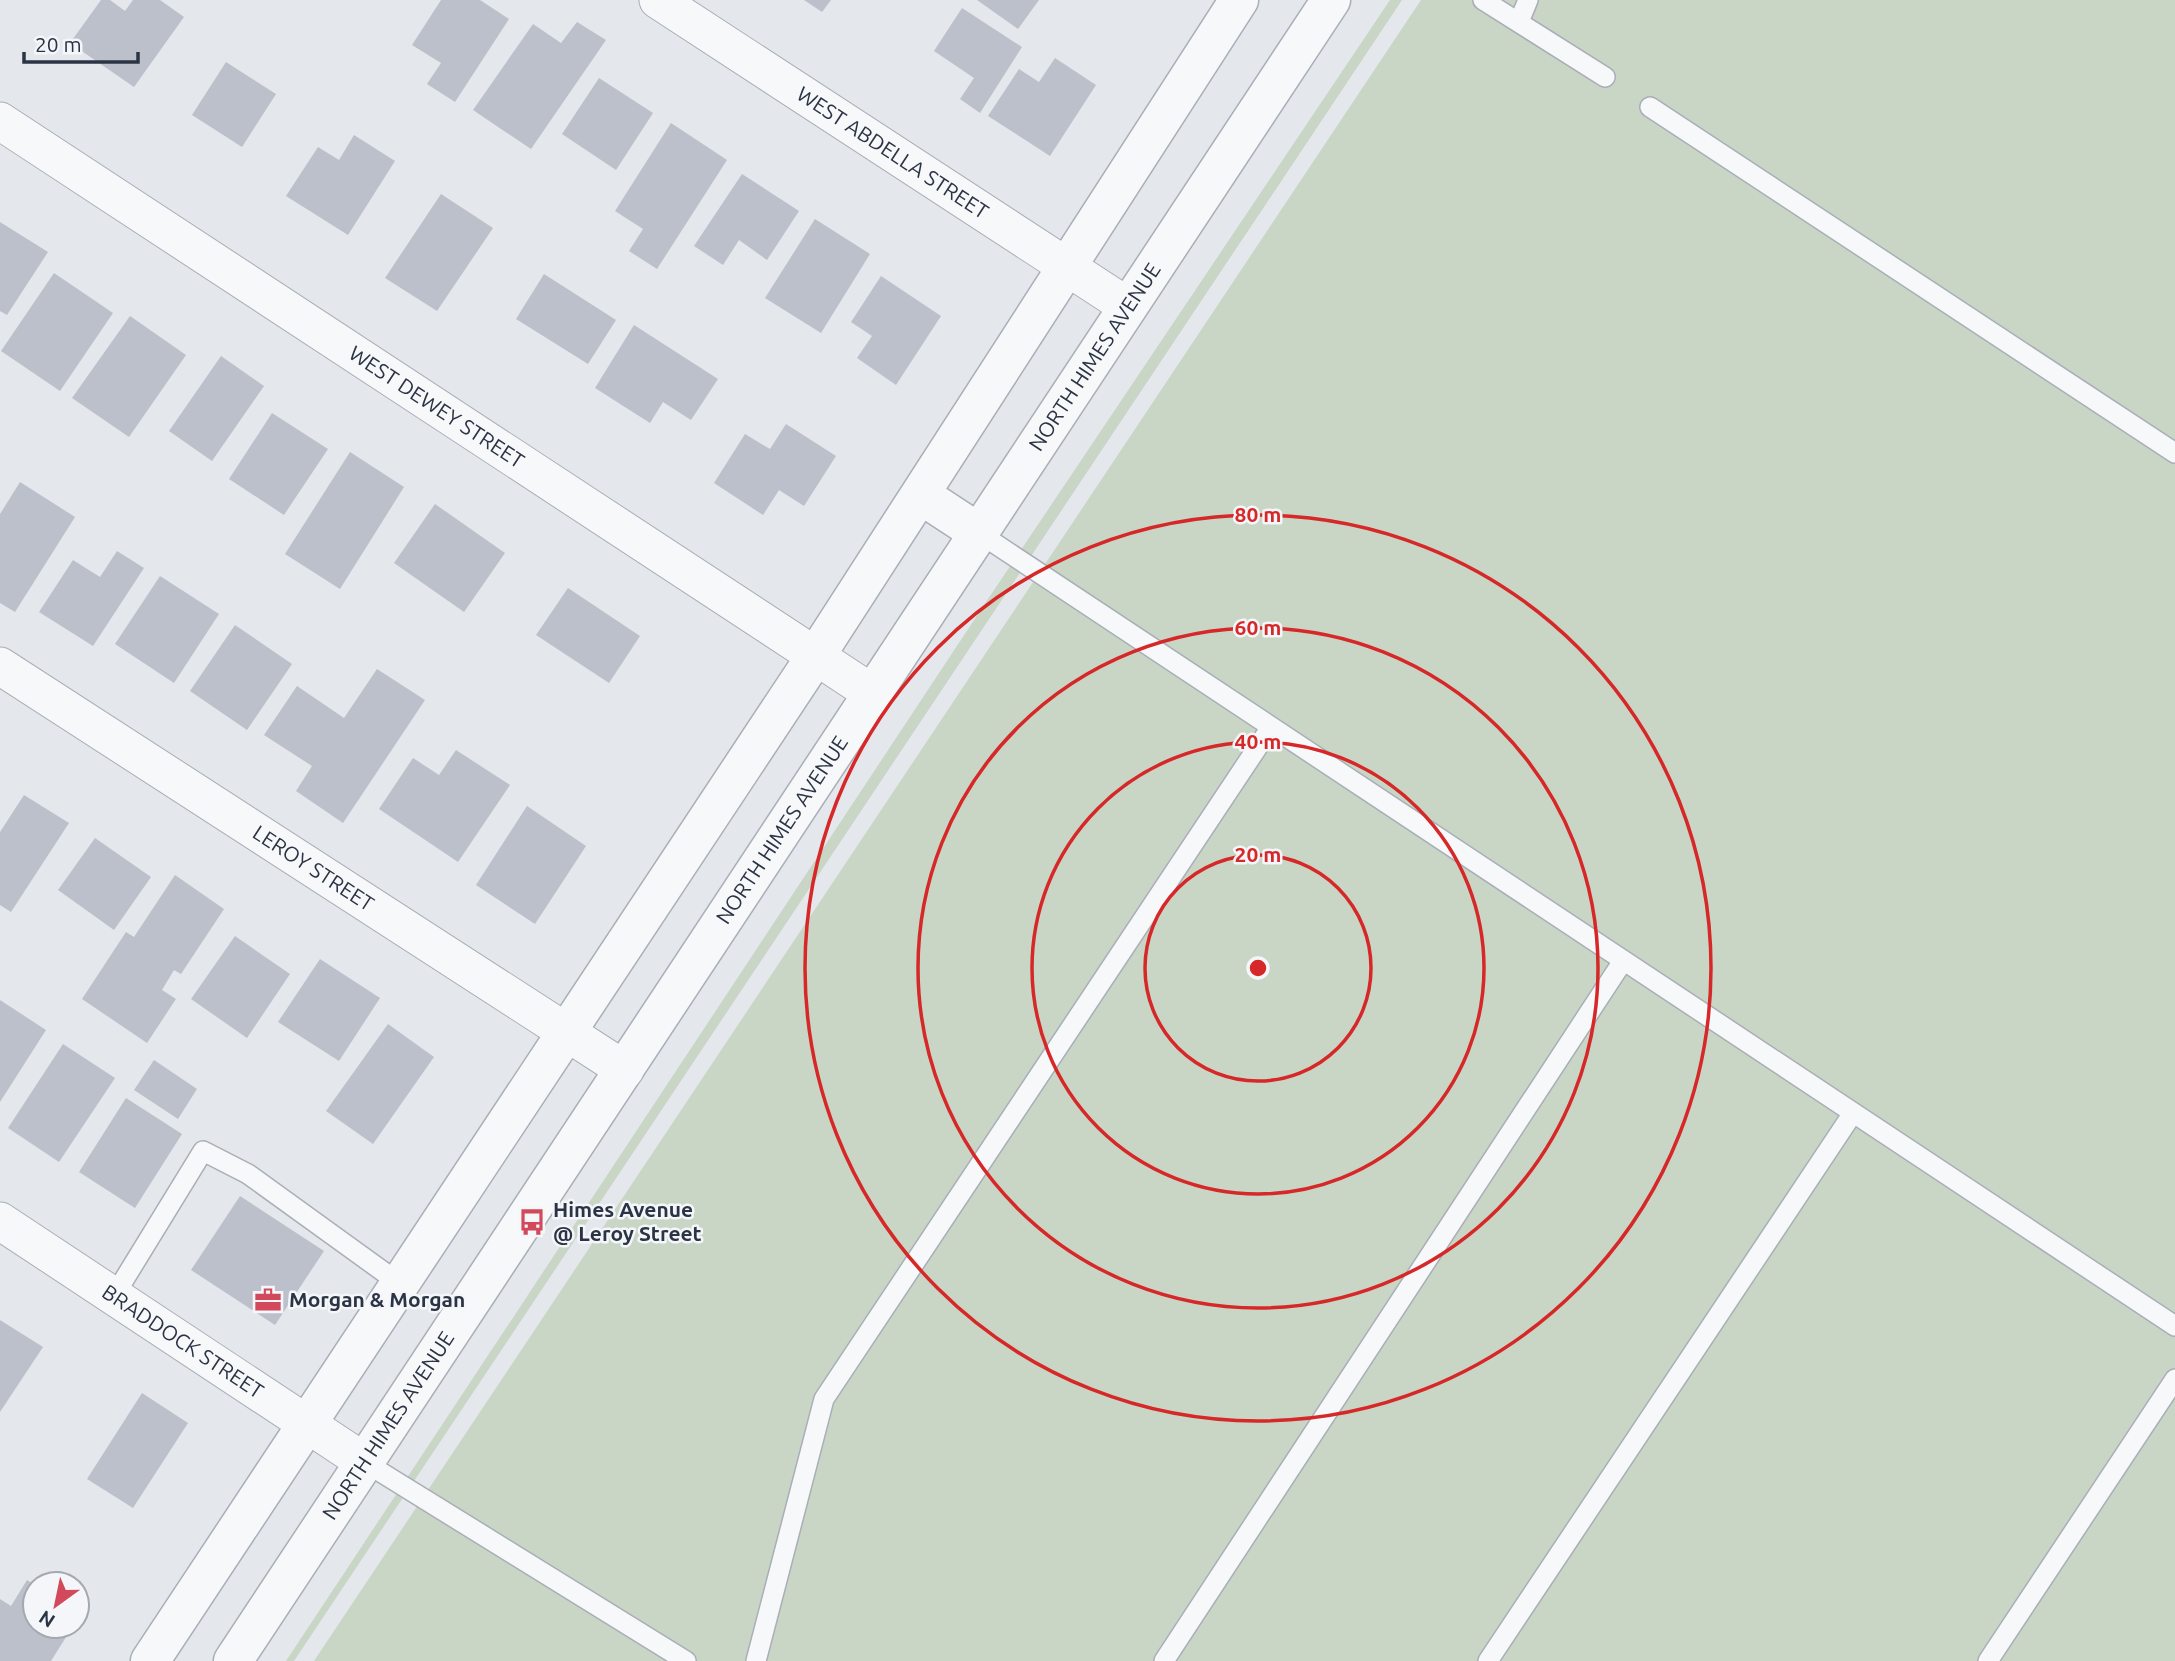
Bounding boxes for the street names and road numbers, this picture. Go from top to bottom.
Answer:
street label: WEST ABDELLA STREET [793,81,994,224]
street label: NORTH HIMES AVENUE [1023,258,1165,455]
street label: WEST DEWEY STREET [345,340,529,473]
street label: NORTH HIMES AVENUE [711,731,852,928]
street label: LEROY STREET [249,820,379,916]
street label: BRADDOCK STREET [98,1279,269,1403]
street label: NORTH HIMES AVENUE [317,1327,458,1524]

